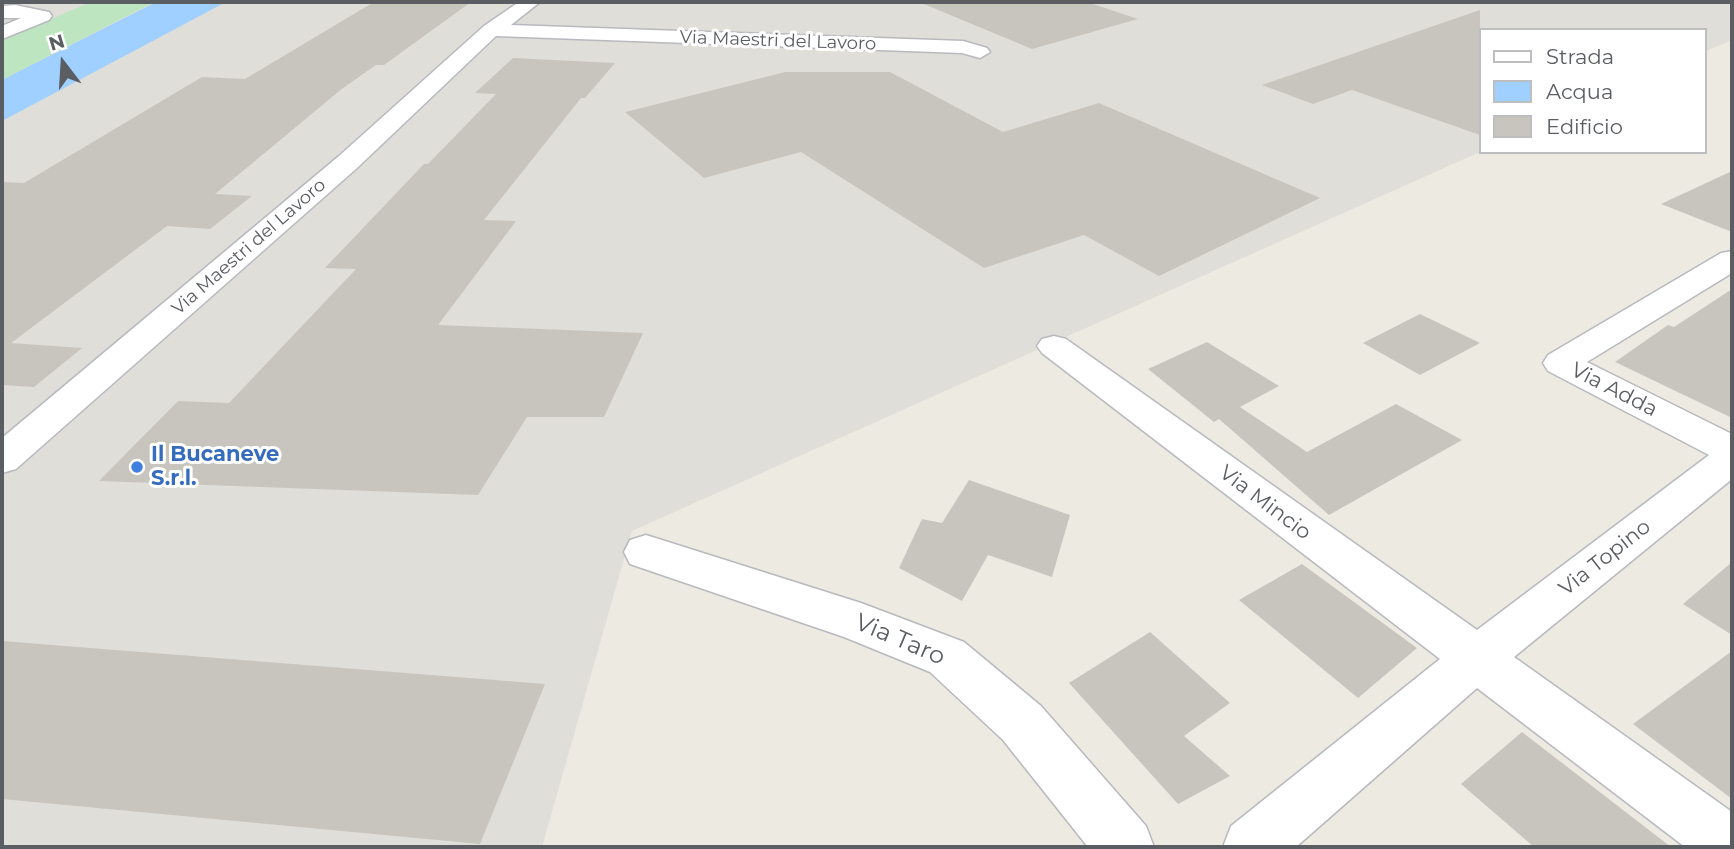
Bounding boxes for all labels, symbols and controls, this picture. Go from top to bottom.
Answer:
street label: Via Maestri del Lavoro [679,27,877,55]
north arrow [28,28,98,98]
legend [1478,28,1706,154]
text: N [46,29,67,56]
text: Strada [1546,44,1614,69]
text: Acqua [1546,79,1613,104]
text: Edificio [1546,114,1623,139]
street label: Via Maestri del Lavoro [168,174,330,320]
street label: Via Adda [1567,358,1661,422]
place label: Il Bucaneve S.r.l. [151,442,279,492]
marker: Il Bucaneve S.r.l. [129,459,145,475]
street label: Via Mincio [1214,460,1316,546]
street label: Via Topino [1554,514,1656,602]
street label: Via Taro [851,608,949,672]

